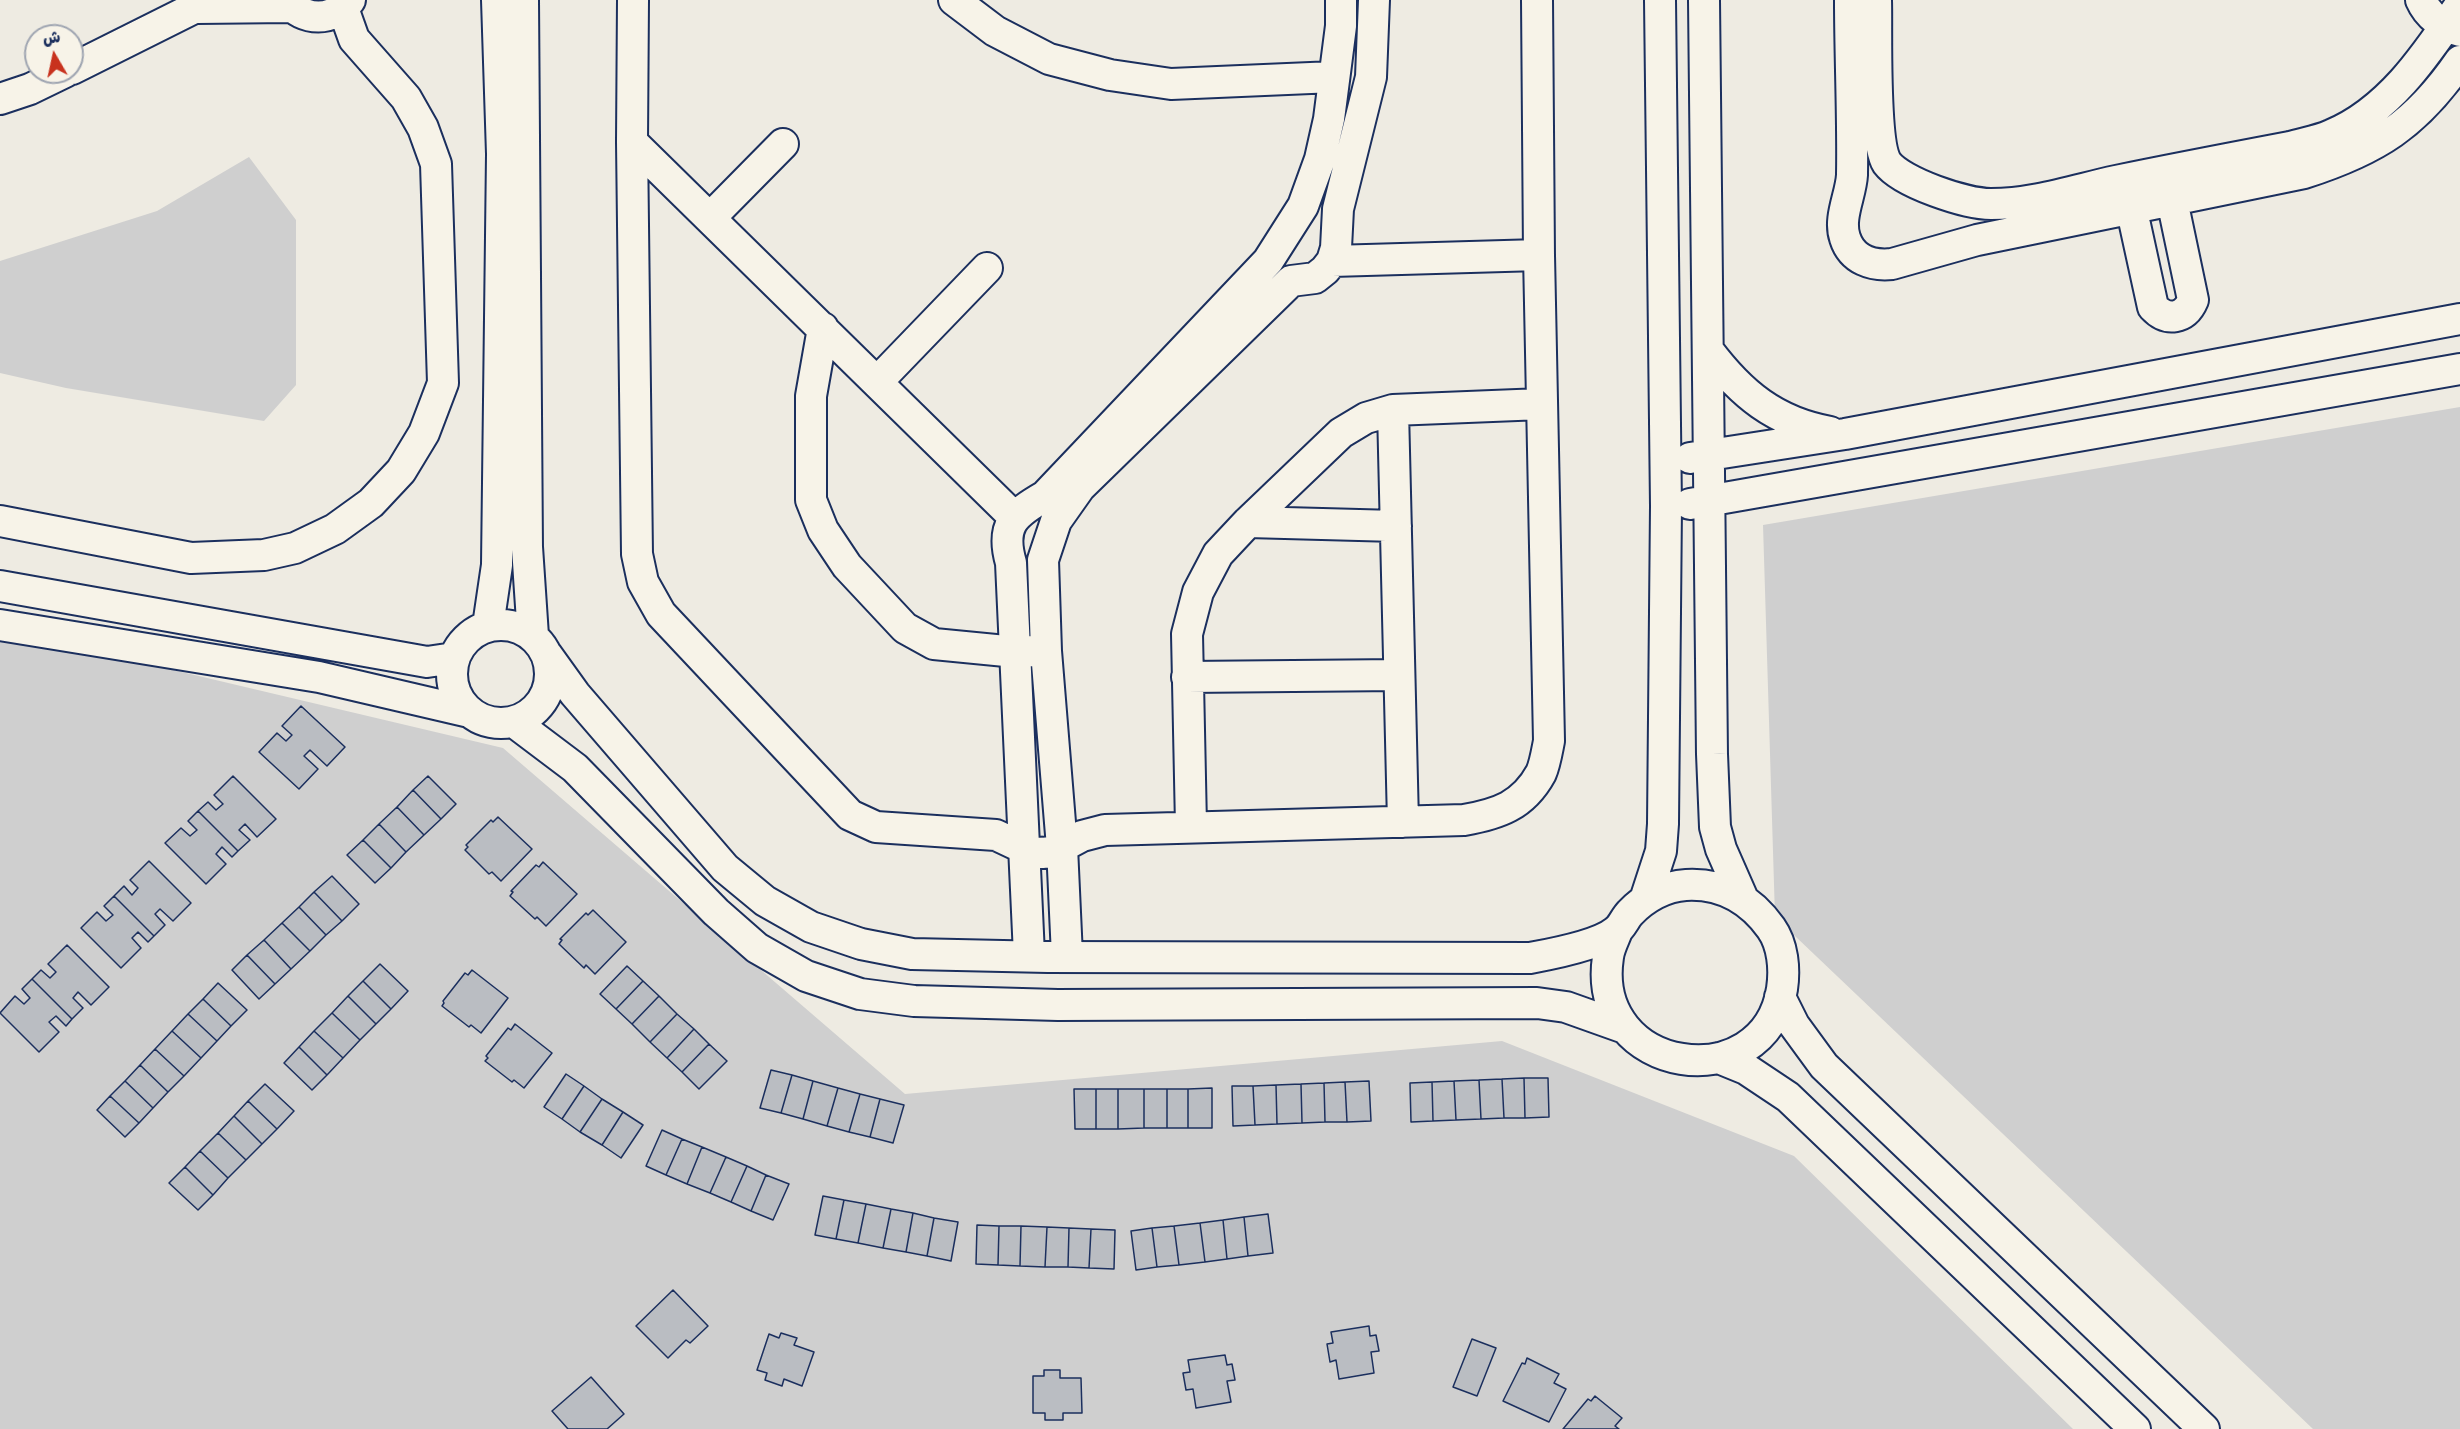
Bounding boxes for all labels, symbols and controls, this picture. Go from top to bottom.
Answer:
north arrow [24,24,84,84]
text: ش [41,26,62,50]

